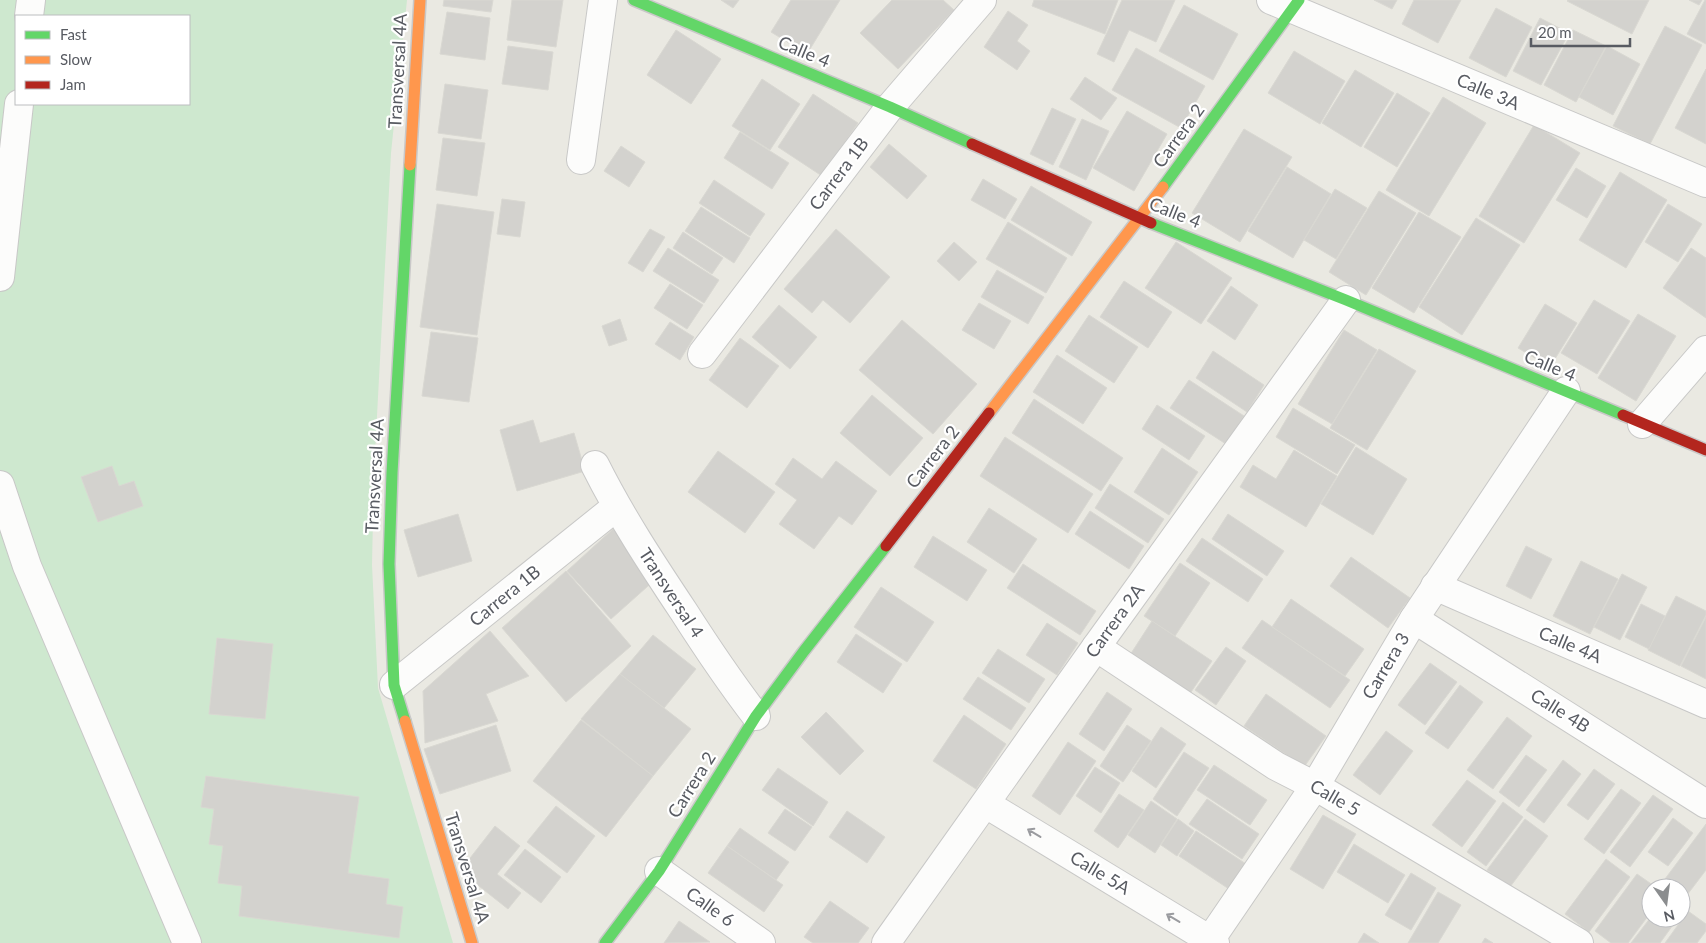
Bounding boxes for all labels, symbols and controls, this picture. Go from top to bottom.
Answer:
street label: Transversal 4A [383,12,411,129]
legend [15,15,190,105]
scale bar [1531,15,1630,47]
text: 20 m [1538,23,1572,41]
text: Fast [60,25,87,43]
street label: Calle 4 [775,30,834,72]
text: Slow [60,50,92,68]
street label: Calle 3A [1454,68,1524,114]
text: Jam [60,75,86,93]
street label: Carrera 2 [1148,99,1209,172]
street label: Carrera 1B [804,133,873,214]
street label: Calle 4 [1146,192,1205,232]
street label: Calle 4 [1521,344,1580,386]
street label: Transversal 4A [360,417,388,534]
street label: Carrera 2 [901,421,964,492]
street label: Transversal 4 [635,543,709,642]
street label: Carrera 1B [464,560,544,631]
street label: Carrera 2A [1080,579,1149,662]
street label: Calle 4A [1536,621,1606,667]
street label: Carrera 3 [1357,628,1414,703]
street label: Calle 4B [1527,683,1594,737]
street label: Carrera 2 [662,747,720,822]
street label: Calle 5 [1307,774,1364,820]
street label: Transversal 4A [441,810,496,927]
one-way arrow [1028,828,1042,838]
street label: Calle 5A [1066,846,1135,899]
north arrow [1641,878,1691,928]
street label: Calle 6 [682,882,739,931]
text: N [1662,907,1677,926]
one-way arrow [1167,912,1181,922]

